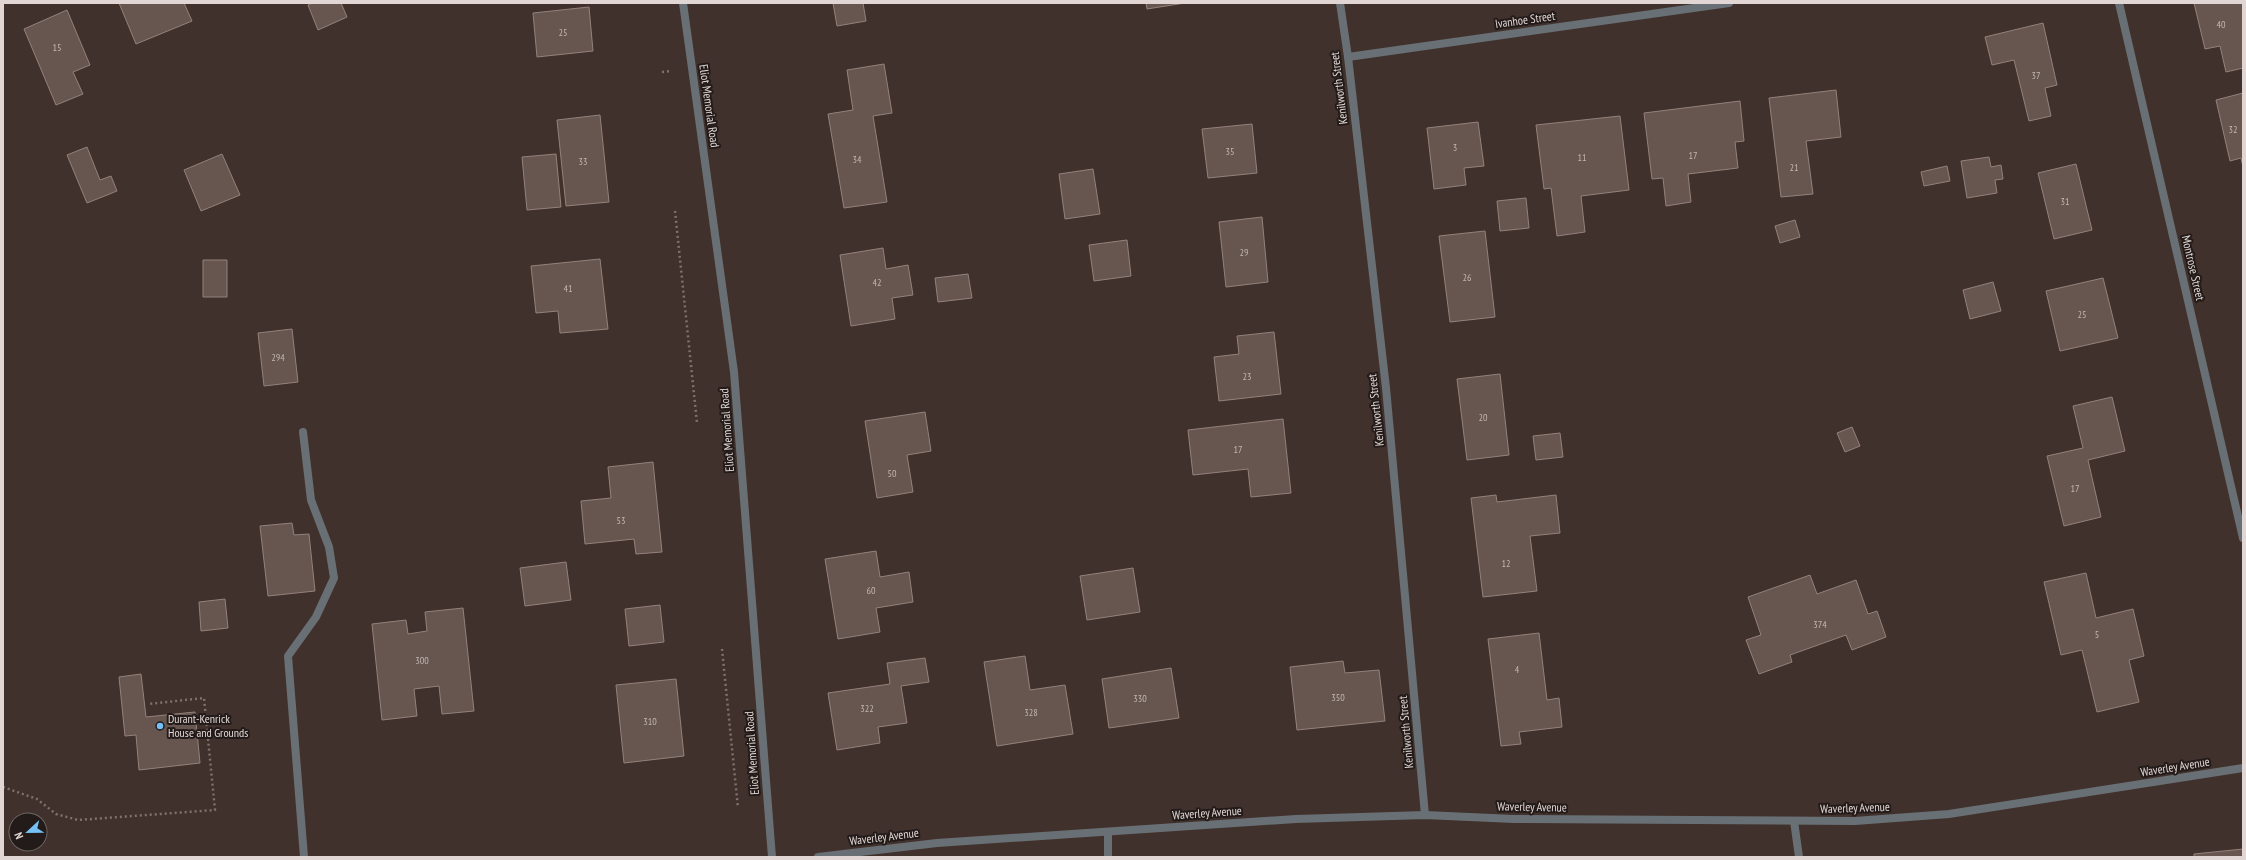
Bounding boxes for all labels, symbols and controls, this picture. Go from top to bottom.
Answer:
street label: Ivanhoe Street [1494,8,1557,31]
house number: 40 [2217,18,2226,31]
house number: 25 [559,26,568,39]
house number: 15 [53,41,62,54]
street label: Kenilworth Street [1327,50,1350,125]
street label: Eliot Memorial Road [696,63,723,148]
house number: 37 [2032,69,2041,82]
house number: 32 [2229,123,2238,136]
house number: 3 [1453,141,1457,154]
house number: 35 [1226,145,1235,158]
house number: 17 [1689,149,1698,162]
house number: 11 [1578,151,1587,164]
house number: 34 [853,153,862,166]
house number: 33 [579,155,588,168]
house number: 21 [1790,161,1799,174]
house number: 31 [2061,195,2070,208]
street label: Montrose Street [2179,234,2208,303]
house number: 29 [1240,246,1249,259]
house number: 26 [1463,271,1472,284]
house number: 42 [873,276,882,289]
house number: 41 [564,282,573,295]
house number: 25 [2078,308,2087,321]
house number: 294 [271,351,285,364]
house number: 23 [1243,370,1252,383]
street label: Kenilworth Street [1364,372,1387,447]
street label: Eliot Memorial Road [716,388,737,472]
house number: 20 [1479,411,1488,424]
house number: 17 [1234,443,1243,456]
house number: 50 [888,467,897,480]
house number: 17 [2071,482,2080,495]
house number: 53 [617,514,626,527]
house number: 12 [1502,557,1511,570]
house number: 60 [867,584,876,597]
house number: 374 [1813,618,1827,631]
house number: 5 [2095,628,2099,641]
house number: 300 [415,654,429,667]
house number: 4 [1515,663,1520,676]
house number: 350 [1331,691,1345,704]
house number: 330 [1133,692,1147,705]
street label: Kenilworth Street [1395,694,1416,769]
house number: 322 [860,702,874,715]
house number: 328 [1024,706,1038,719]
place label: Durant-Kenrick House and Grounds [168,711,248,740]
street label: Eliot Memorial Road [741,711,762,795]
house number: 310 [643,715,657,728]
marker: Durant-Kenrick House and Grounds [155,721,165,731]
street label: Waverley Avenue [2139,754,2211,779]
street label: Waverley Avenue [1497,798,1567,815]
street label: Waverley Avenue [1820,799,1890,816]
street label: Waverley Avenue [1172,803,1242,822]
north arrow [8,812,48,852]
street label: Waverley Avenue [848,825,919,848]
text: N [11,830,26,841]

